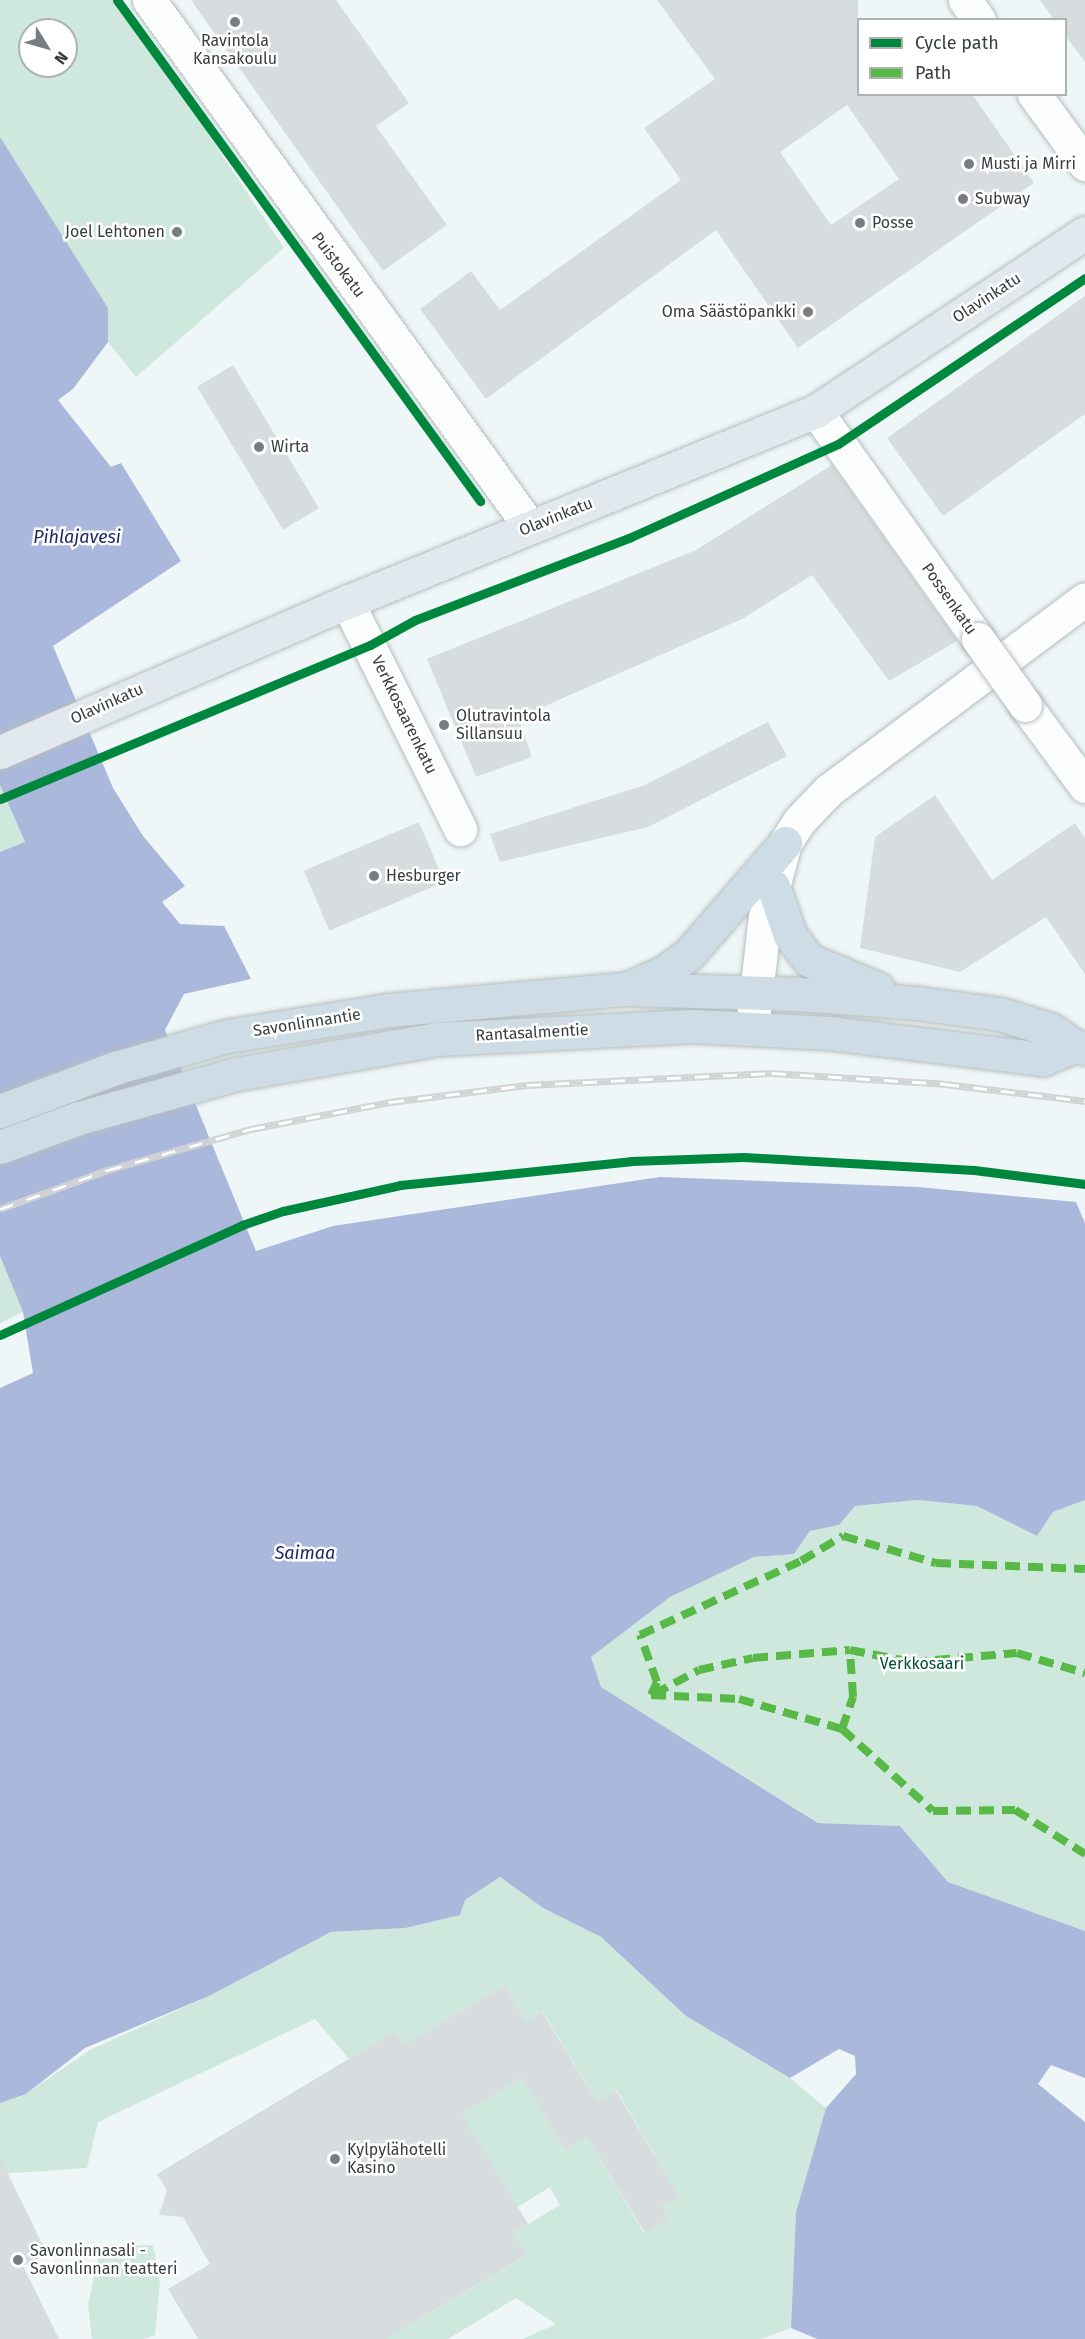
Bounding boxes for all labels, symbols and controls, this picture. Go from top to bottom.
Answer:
marker: Ravintola Kansakoulu [228,15,242,29]
north arrow [18,18,78,78]
legend [857,18,1067,96]
place label: Ravintola Kansakoulu [193,31,277,69]
text: Cycle path [915,32,999,54]
text: N [50,48,72,68]
text: Path [915,62,951,84]
place label: Musti ja Mirri [981,154,1076,174]
marker: Musti ja Mirri [962,157,976,171]
place label: Subway [975,189,1030,209]
marker: Subway [956,192,970,206]
place label: Posse [872,213,914,233]
marker: Posse [853,216,867,230]
place label: Joel Lehtonen [65,222,165,242]
marker: Joel Lehtonen [170,225,184,239]
street label: Puistokatu [307,229,369,301]
street label: Olavinkatu [949,269,1025,327]
place label: Oma Säästöpankki [662,302,796,322]
marker: Oma Säästöpankki [801,305,815,319]
place label: Wirta [271,437,309,457]
marker: Wirta [252,440,266,454]
street label: Olavinkatu [516,494,596,540]
water label: Pihlajavesi [33,526,121,548]
street label: Possenkatu [917,560,981,638]
street label: Verkkosaarenkatu [367,653,441,777]
street label: Olavinkatu [68,679,146,729]
place label: Olutravintola Sillansuu [456,706,551,744]
marker: Olutravintola Sillansuu [437,718,451,732]
place label: Hesburger [386,866,461,886]
marker: Hesburger [367,869,381,883]
street label: Savonlinnantie [252,1005,362,1041]
street label: Rantasalmentie [475,1020,589,1046]
water label: Saimaa [275,1542,335,1564]
park label: Verkkosaari [880,1654,964,1674]
place label: Kylpylähotelli Kasino [347,2140,446,2178]
marker: Kylpylähotelli Kasino [328,2152,342,2166]
place label: Savonlinnasali - Savonlinnan teatteri [30,2241,178,2279]
marker: Savonlinnasali - Savonlinnan teatteri [11,2253,25,2267]

